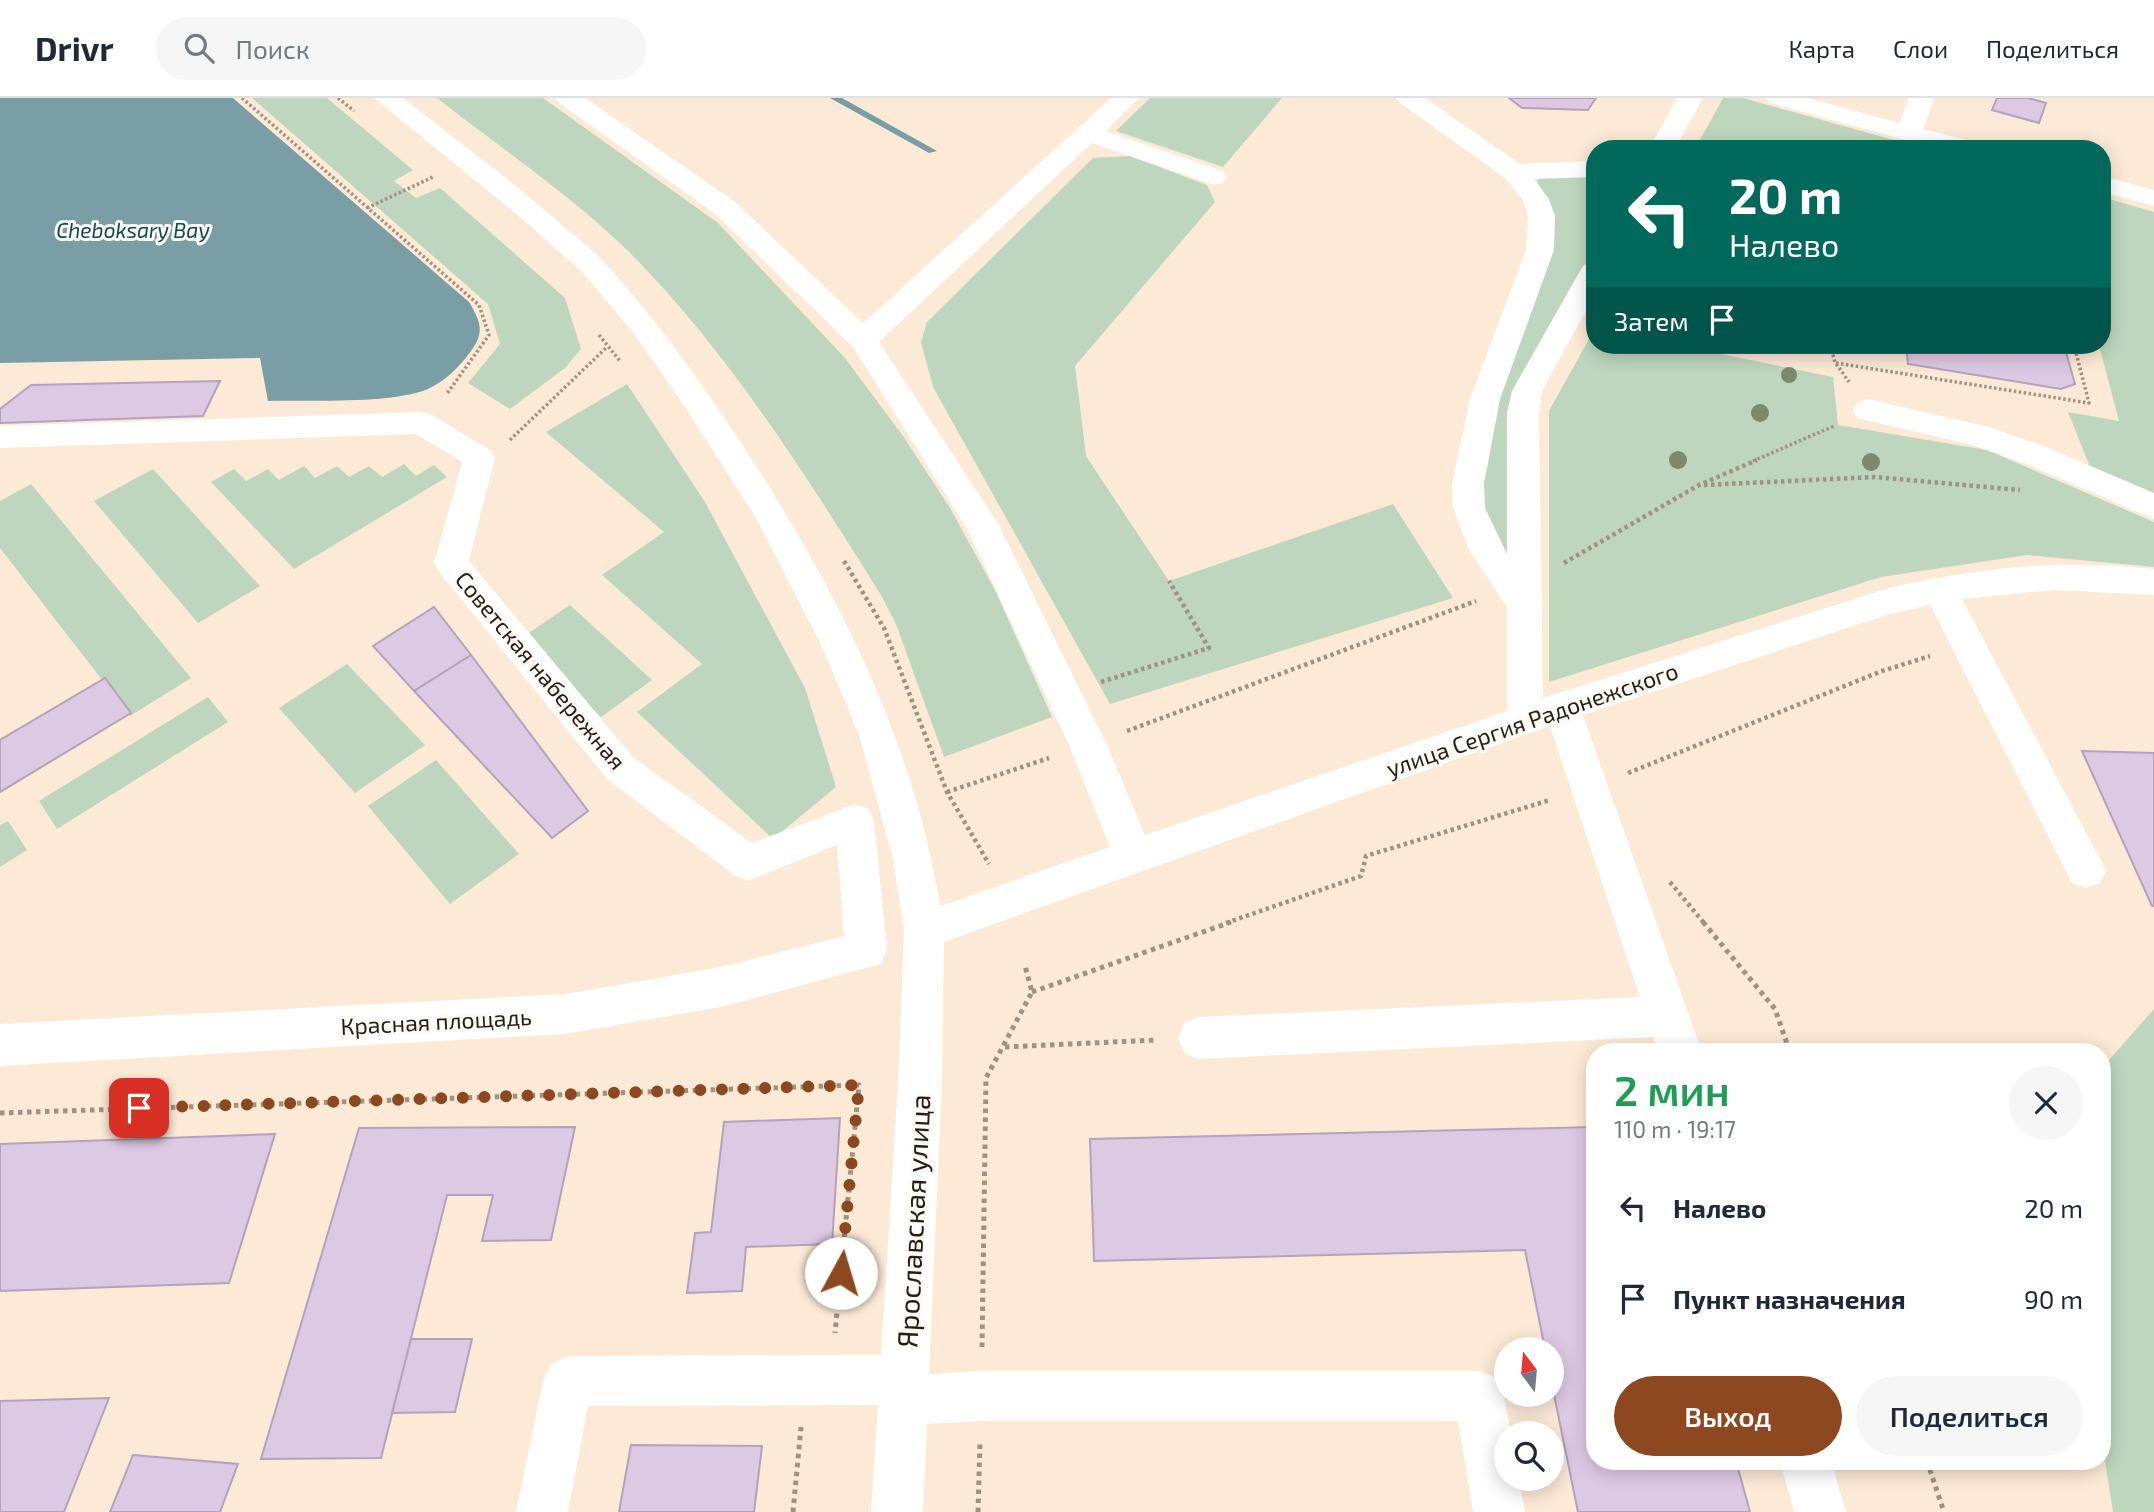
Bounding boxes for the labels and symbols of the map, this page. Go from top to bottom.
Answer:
water label: Cheboksary Bay [56,217,210,243]
street label: Советская набережная [450,565,632,775]
street label: улица Сергия Радонежского [1382,656,1682,783]
street label: Красная площадь [340,1002,532,1040]
pin [109,1078,169,1138]
street label: Ярославская улица [889,1093,937,1349]
position arrow [804,1236,878,1310]
north arrow [1494,1337,1564,1407]

